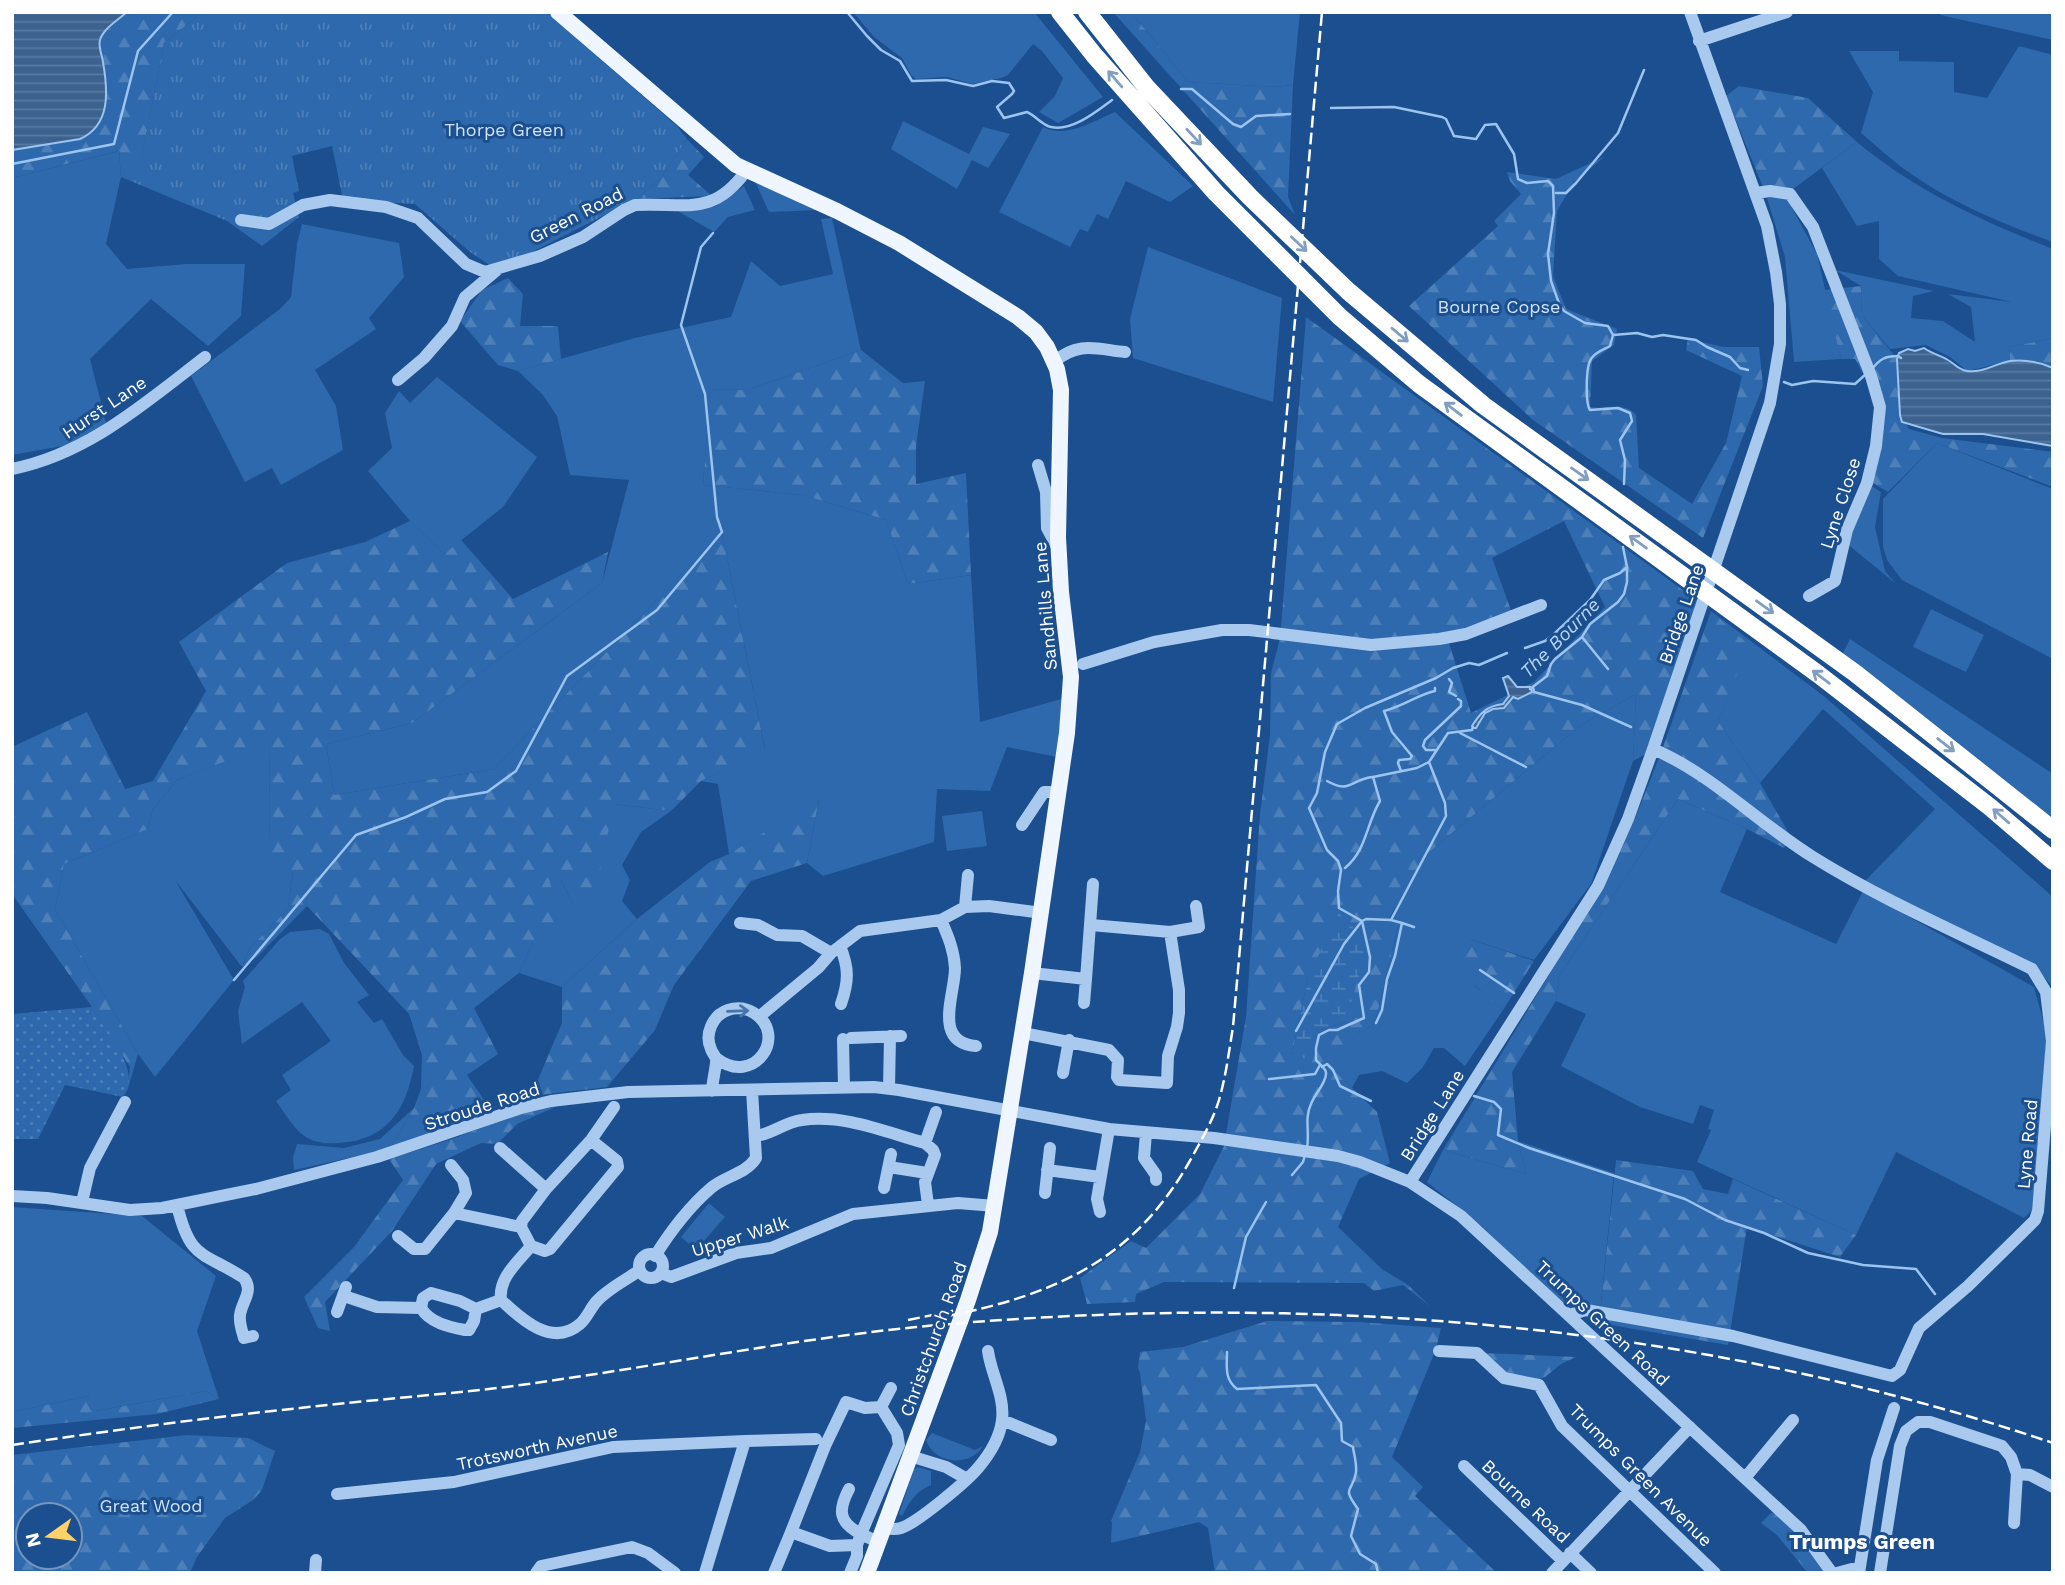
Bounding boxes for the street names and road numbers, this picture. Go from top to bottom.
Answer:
street label: Green Road [526,182,626,248]
street label: Hurst Lane [58,371,150,443]
street label: Lyne Close [1815,455,1865,551]
street label: Sandhills Lane [1029,541,1061,671]
street label: Bridge Lane [1654,562,1708,666]
street label: Bridge Lane [1396,1065,1468,1165]
street label: Stroude Road [422,1078,542,1134]
street label: Lyne Road [2013,1098,2041,1190]
street label: Upper Walk [689,1211,791,1261]
street label: Trumps Green Road [1532,1256,1674,1390]
street label: Christchurch Road [895,1259,971,1419]
street label: Trumps Green Avenue [1565,1399,1717,1551]
street label: Trotsworth Avenue [455,1420,619,1474]
street label: Bourne Road [1478,1455,1574,1547]

